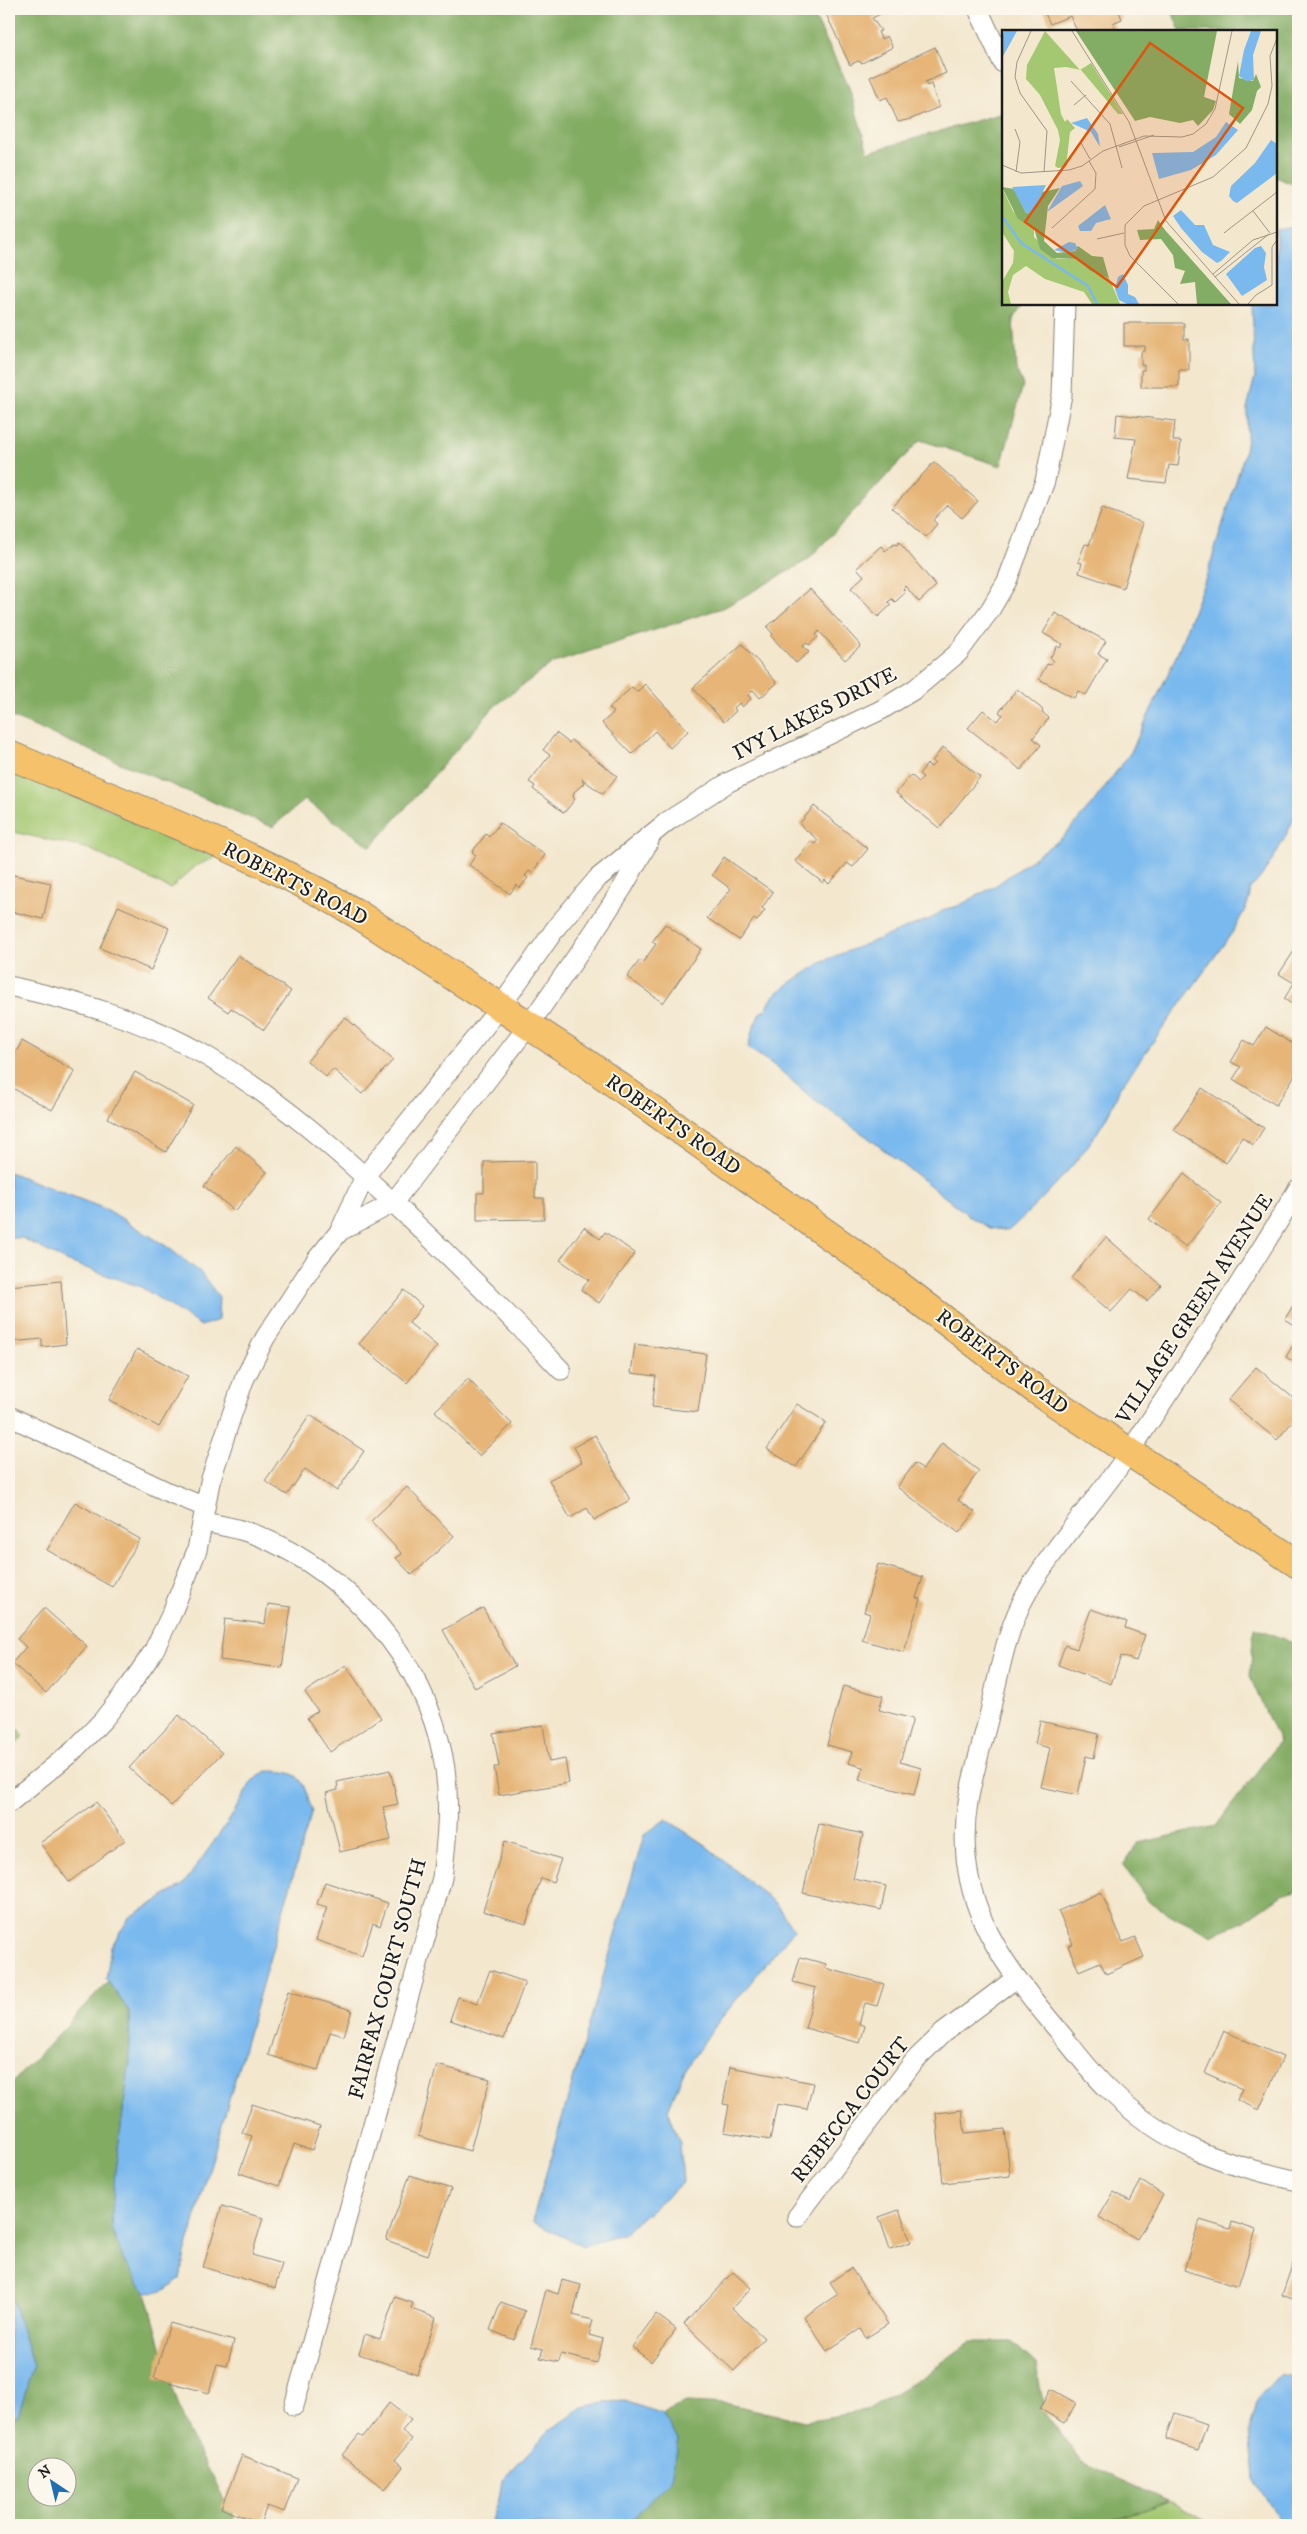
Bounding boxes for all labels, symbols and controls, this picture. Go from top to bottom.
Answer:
inset map [1002,30,1277,305]
street label: IVY LAKES DRIVE [729,661,901,766]
street label: ROBERTS ROAD [218,836,372,932]
street label: ROBERTS ROAD [600,1069,746,1181]
street label: VILLAGE GREEN AVENUE [1110,1189,1279,1430]
street label: ROBERTS ROAD [930,1304,1074,1420]
street label: FAIRFAX COURT SOUTH [343,1856,433,2102]
street label: REBECCA COURT [786,2032,916,2188]
north arrow [28,2456,78,2506]
text: N [35,2461,55,2483]

